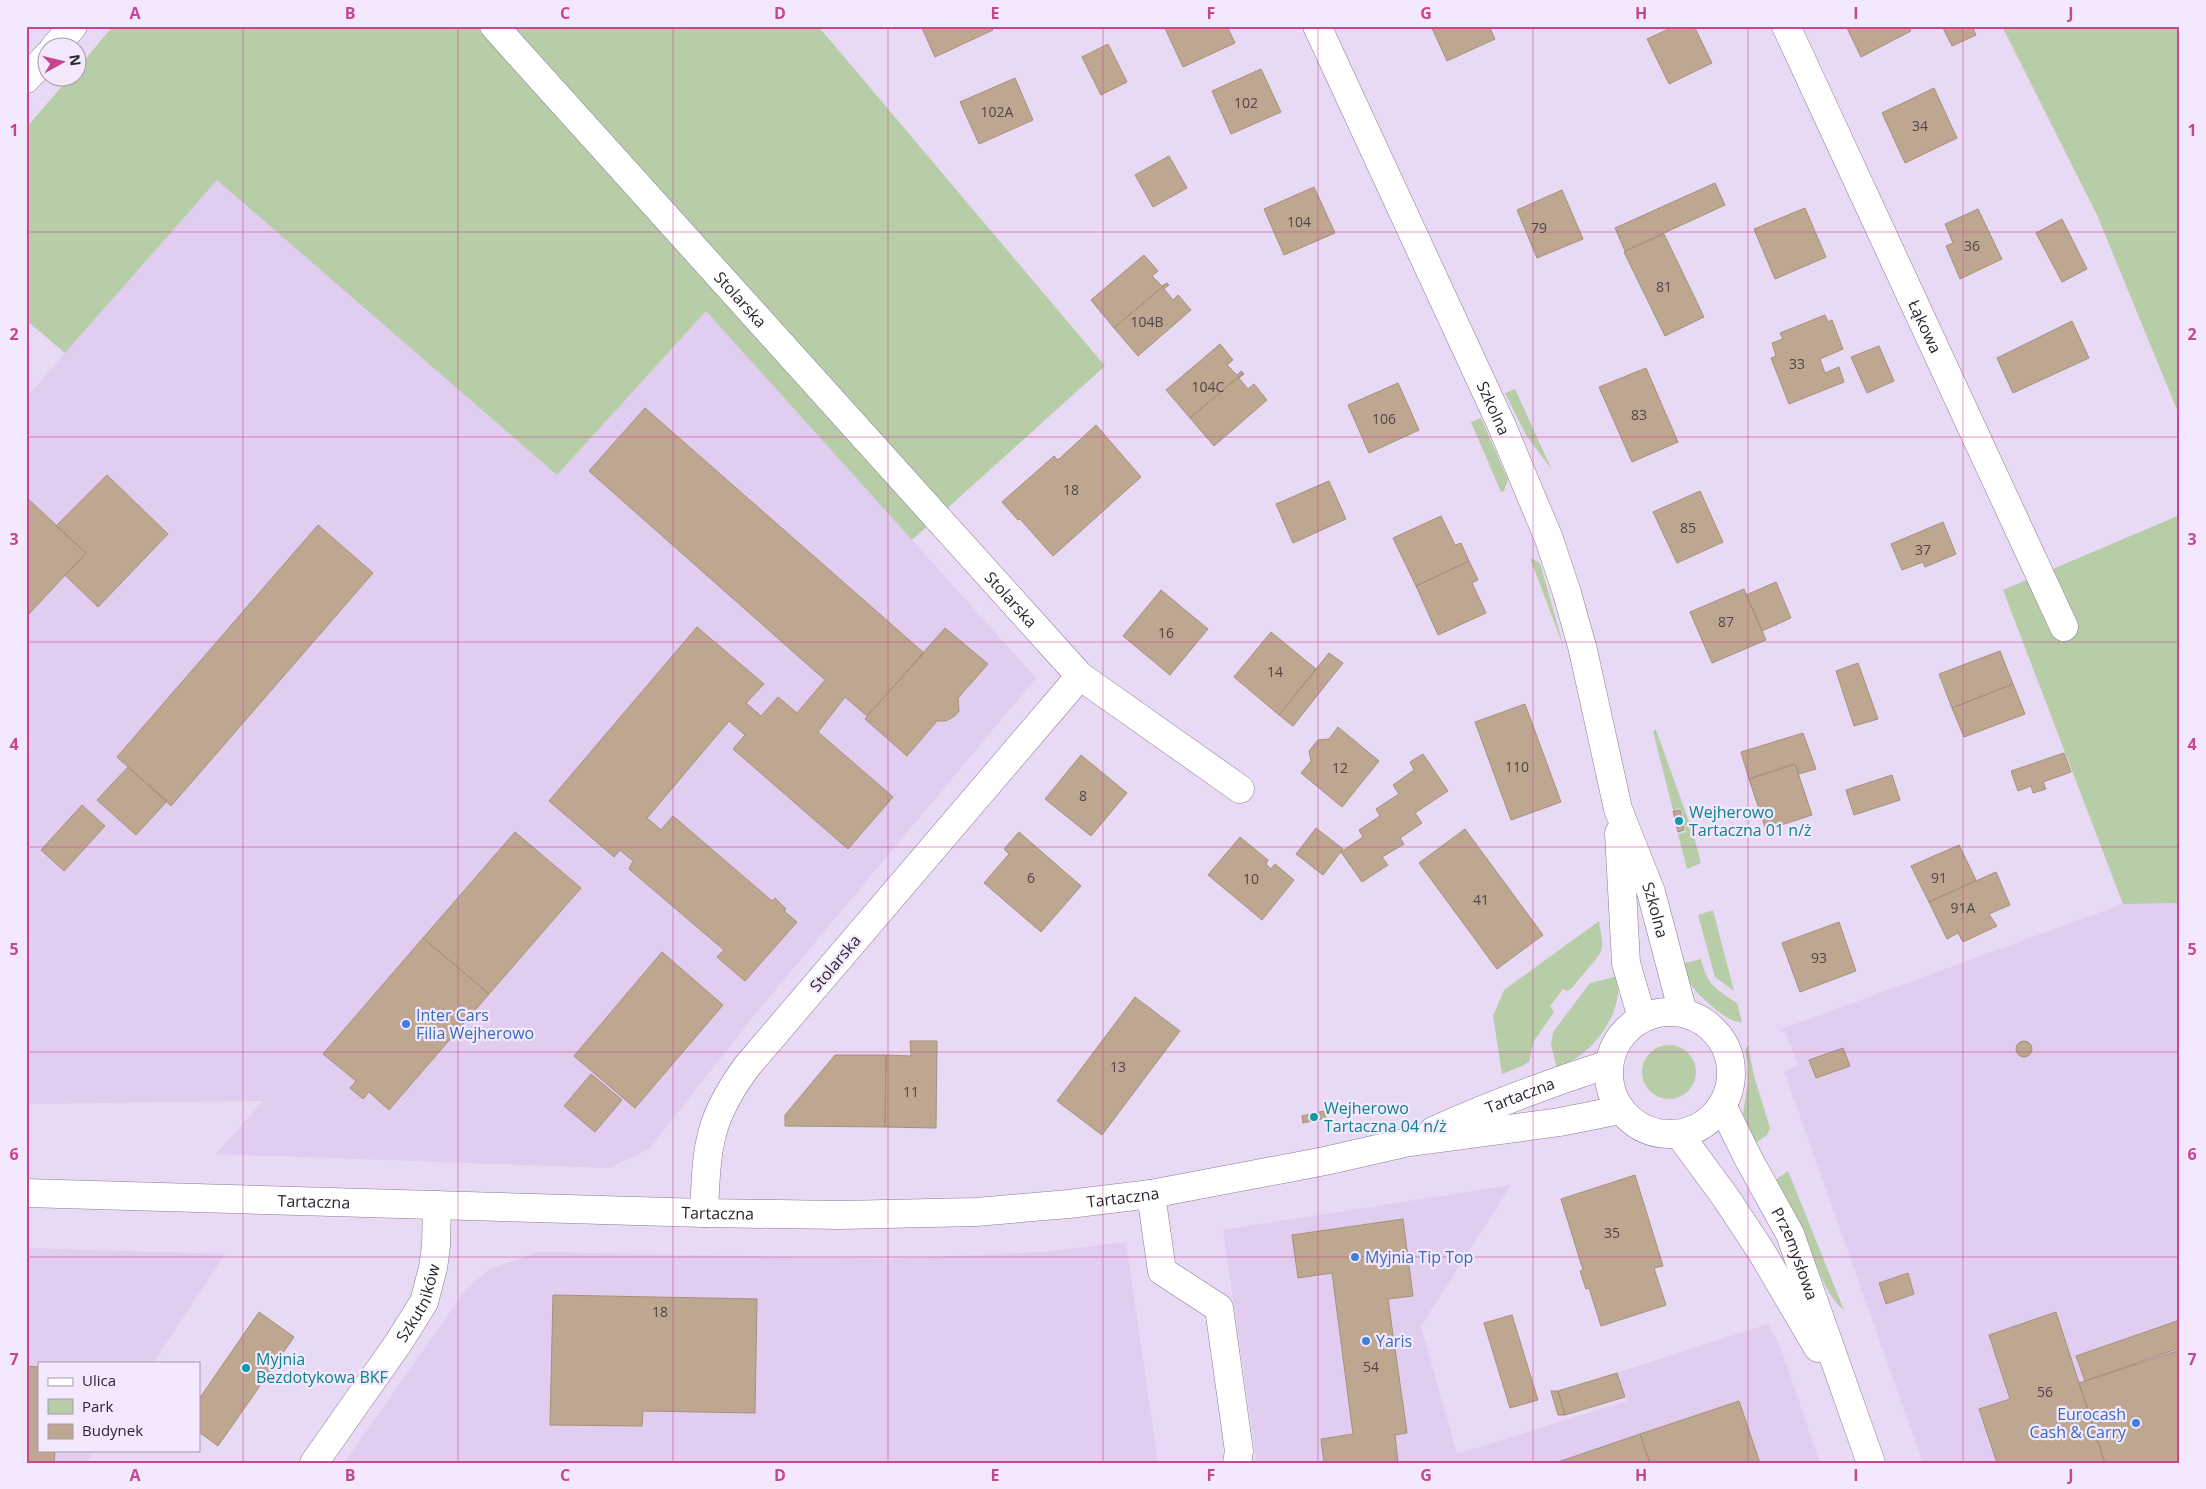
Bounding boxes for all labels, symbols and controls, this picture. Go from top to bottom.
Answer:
text: A [129,2,141,24]
text: B [345,2,355,24]
text: C [560,2,570,24]
text: D [774,2,786,24]
text: E [991,2,1000,24]
text: F [1207,2,1215,24]
text: G [1420,2,1432,24]
text: H [1635,2,1647,24]
text: I [1853,2,1859,24]
text: J [2066,2,2074,24]
north arrow [38,38,88,88]
text: N [65,53,86,67]
house number: 102 [1234,93,1258,112]
house number: 102A [981,102,1014,121]
house number: 34 [1912,116,1928,135]
text: 1 [9,119,19,141]
text: 1 [2187,119,2197,141]
house number: 104 [1287,212,1311,231]
house number: 79 [1531,218,1547,237]
house number: 36 [1964,236,1980,255]
street label: Stolarska [709,267,772,332]
house number: 81 [1656,277,1672,296]
street label: Łąkowa [1903,296,1947,357]
house number: 104B [1130,312,1164,331]
text: 2 [9,323,19,345]
text: 2 [2187,323,2197,345]
house number: 33 [1789,354,1805,373]
house number: 104C [1192,377,1225,396]
street label: Szkolna [1472,378,1515,438]
house number: 83 [1631,405,1647,424]
house number: 106 [1372,409,1396,428]
house number: 18 [1063,480,1079,499]
house number: 85 [1680,518,1696,537]
text: 3 [9,528,19,550]
text: 3 [2187,528,2197,550]
house number: 37 [1915,540,1931,559]
street label: Stolarska [980,567,1042,632]
house number: 87 [1718,612,1734,631]
house number: 16 [1158,623,1174,642]
house number: 14 [1267,662,1283,681]
text: 4 [9,733,19,755]
text: 4 [2187,733,2197,755]
house number: 110 [1505,757,1529,776]
house number: 12 [1332,758,1348,777]
house number: 8 [1079,786,1087,805]
place label: Wejherowo Tartaczna 01 n/ż [1689,801,1812,841]
marker: Wejherowo Tartaczna 01 n/ż [1673,815,1685,827]
house number: 6 [1027,868,1035,887]
house number: 91 [1931,868,1947,887]
house number: 10 [1243,869,1259,888]
street label: Szkolna [1637,879,1674,940]
house number: 41 [1473,890,1489,909]
house number: 91A [1951,898,1976,917]
street label: Stolarska [805,930,865,996]
text: 5 [9,938,19,960]
text: 5 [2187,938,2197,960]
house number: 93 [1811,948,1827,967]
place label: Inter Cars Filia Wejherowo [416,1004,534,1044]
marker: Inter Cars Filia Wejherowo [400,1018,412,1030]
house number: 13 [1110,1057,1126,1076]
street label: Tartaczna [1482,1072,1558,1119]
house number: 11 [903,1082,919,1101]
place label: Wejherowo Tartaczna 04 n/ż [1324,1097,1447,1137]
marker: Wejherowo Tartaczna 04 n/ż [1308,1111,1320,1123]
text: 6 [9,1143,19,1165]
text: 6 [2187,1143,2197,1165]
street label: Tartaczna [1085,1182,1161,1213]
street label: Tartaczna [277,1189,351,1214]
street label: Tartaczna [681,1201,754,1225]
street label: Przemysłowa [1766,1203,1823,1303]
house number: 35 [1604,1223,1620,1242]
place label: Myjnia Tip Top [1365,1246,1473,1268]
marker: Myjnia Tip Top [1349,1251,1361,1263]
street label: Szkutników [391,1261,445,1346]
house number: 18 [652,1302,668,1321]
place label: Yaris [1376,1330,1412,1352]
marker: Yaris [1360,1335,1372,1347]
text: 7 [9,1348,19,1370]
place label: Myjnia Bezdotykowa BKF [256,1348,388,1388]
text: 7 [2187,1348,2197,1370]
house number: 54 [1363,1357,1379,1376]
legend [38,1362,200,1452]
marker: Myjnia Bezdotykowa BKF [240,1362,252,1374]
text: Ulica [82,1370,116,1390]
house number: 56 [2037,1382,2053,1401]
text: Park [82,1396,113,1416]
place label: Eurocash Cash & Carry [2030,1403,2127,1443]
marker: Eurocash Cash & Carry [2130,1417,2142,1429]
text: Budynek [82,1420,143,1440]
text: A [129,1464,141,1486]
text: B [345,1464,355,1486]
text: C [560,1464,570,1486]
text: D [774,1464,786,1486]
text: E [991,1464,1000,1486]
text: F [1207,1464,1215,1486]
text: G [1420,1464,1432,1486]
text: H [1635,1464,1647,1486]
text: I [1853,1464,1859,1486]
text: J [2066,1464,2074,1486]

